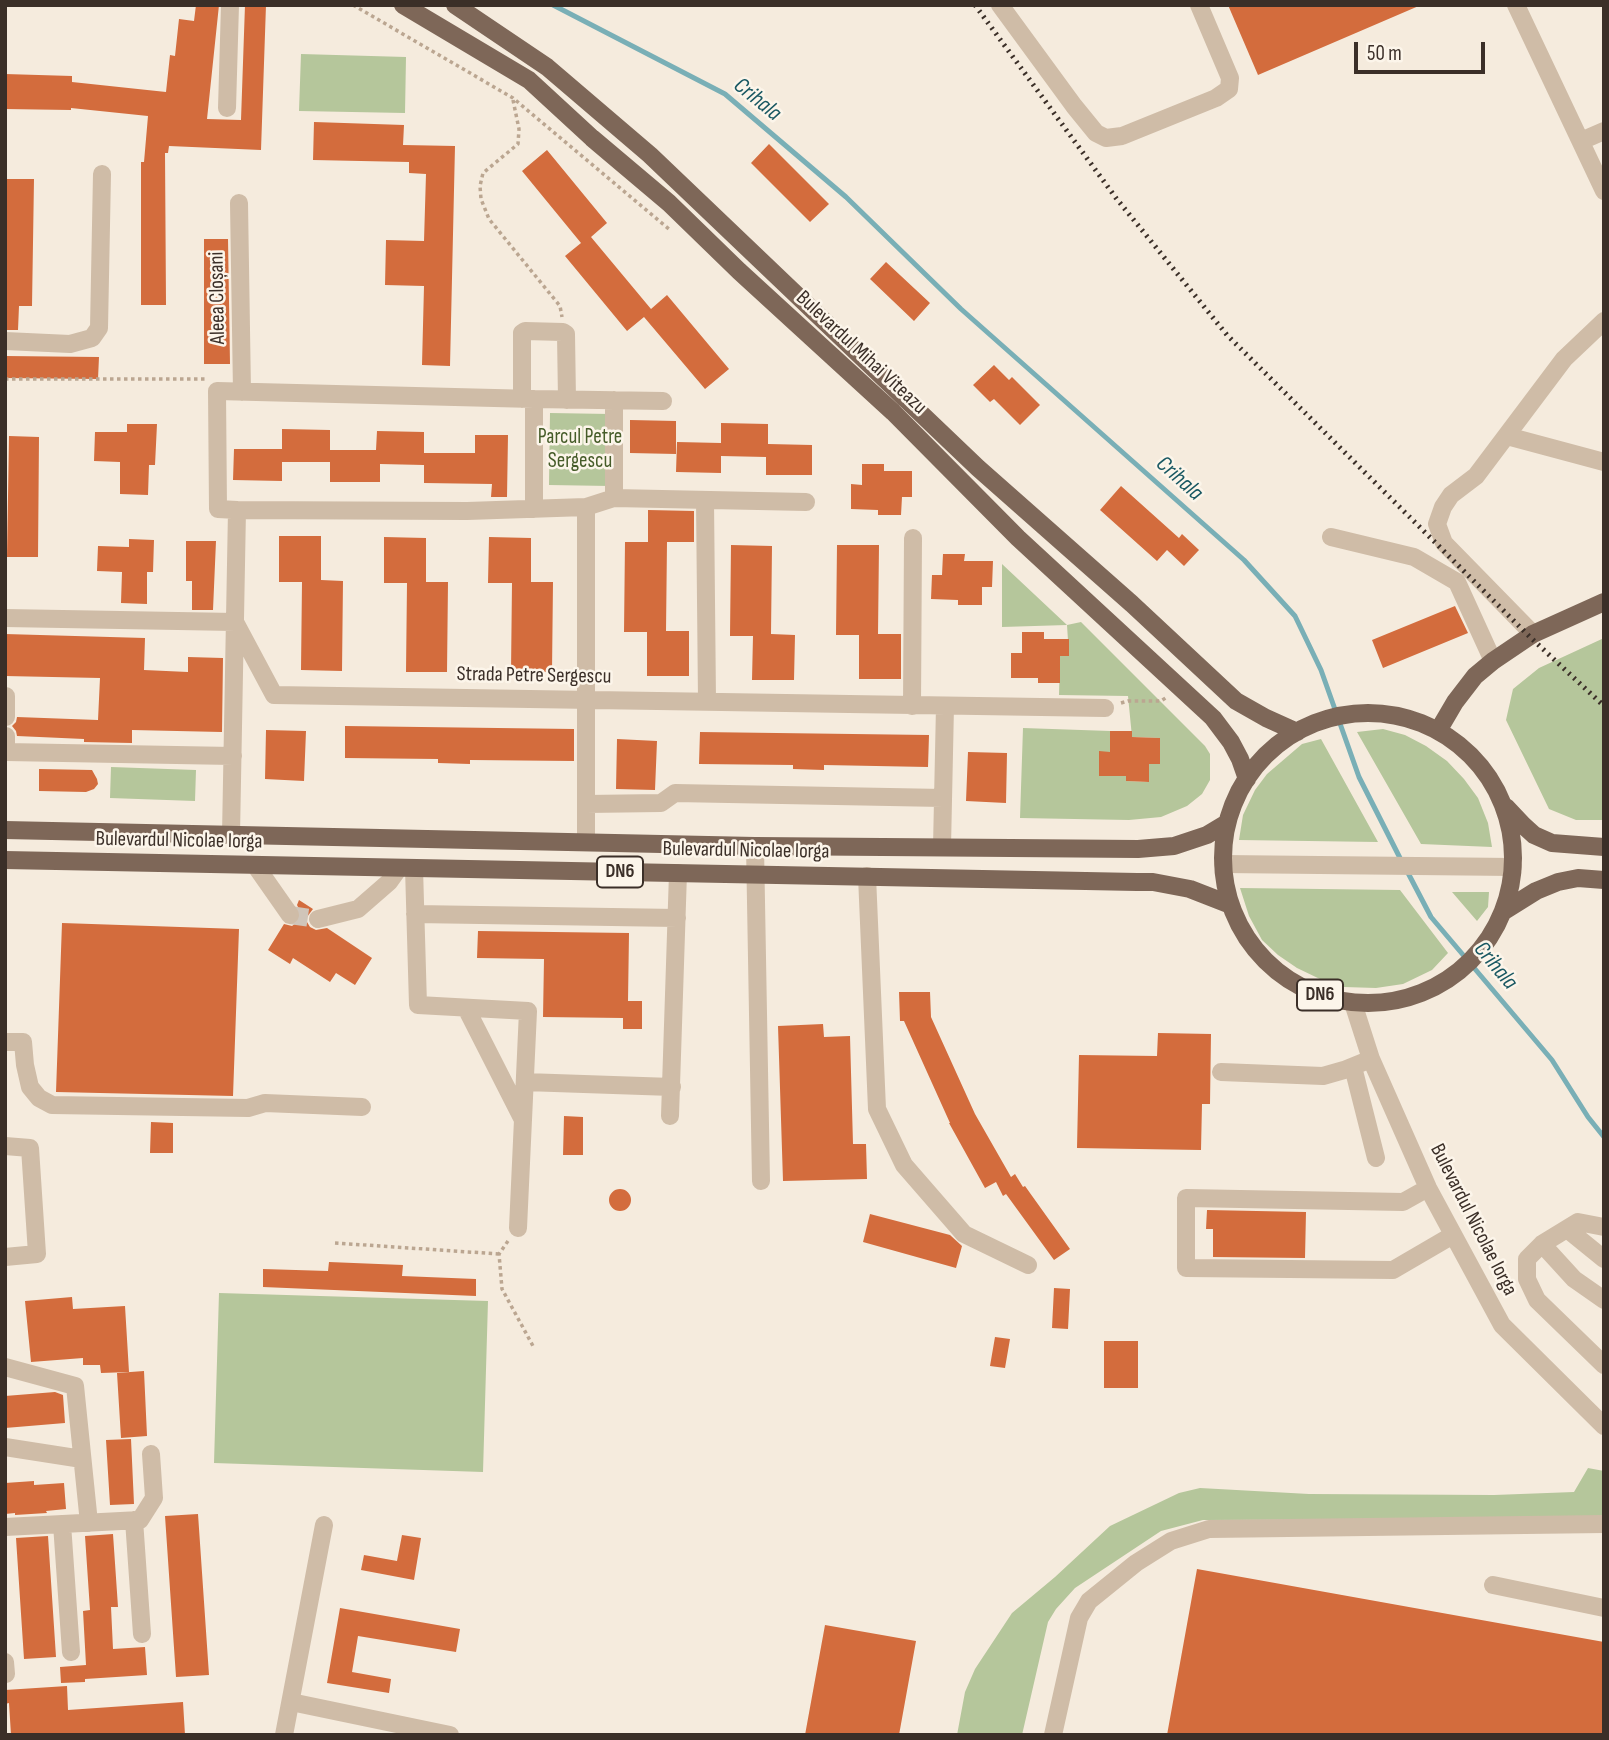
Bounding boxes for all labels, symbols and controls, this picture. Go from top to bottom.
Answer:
scale bar [1357,28,1488,72]
text: 50 m [1367,41,1402,66]
water label: Crihala [727,72,787,128]
street label: Aleea Cloșani [205,251,231,345]
street label: Bulevardul Mihai Viteazu [790,286,932,420]
park label: Parcul Petre Sergescu [538,425,622,475]
water label: Crihala [1150,451,1208,507]
street label: Strada Petre Sergescu [456,662,612,690]
street label: Bulevardul Nicolae Iorga [95,827,263,855]
street label: Bulevardul Nicolae Iorga [662,837,830,865]
road number: DN6 [597,856,643,888]
water label: Crihala [1467,936,1523,996]
road number: DN6 [1297,979,1343,1010]
street label: Bulevardul Nicolae Iorga [1424,1140,1522,1300]

